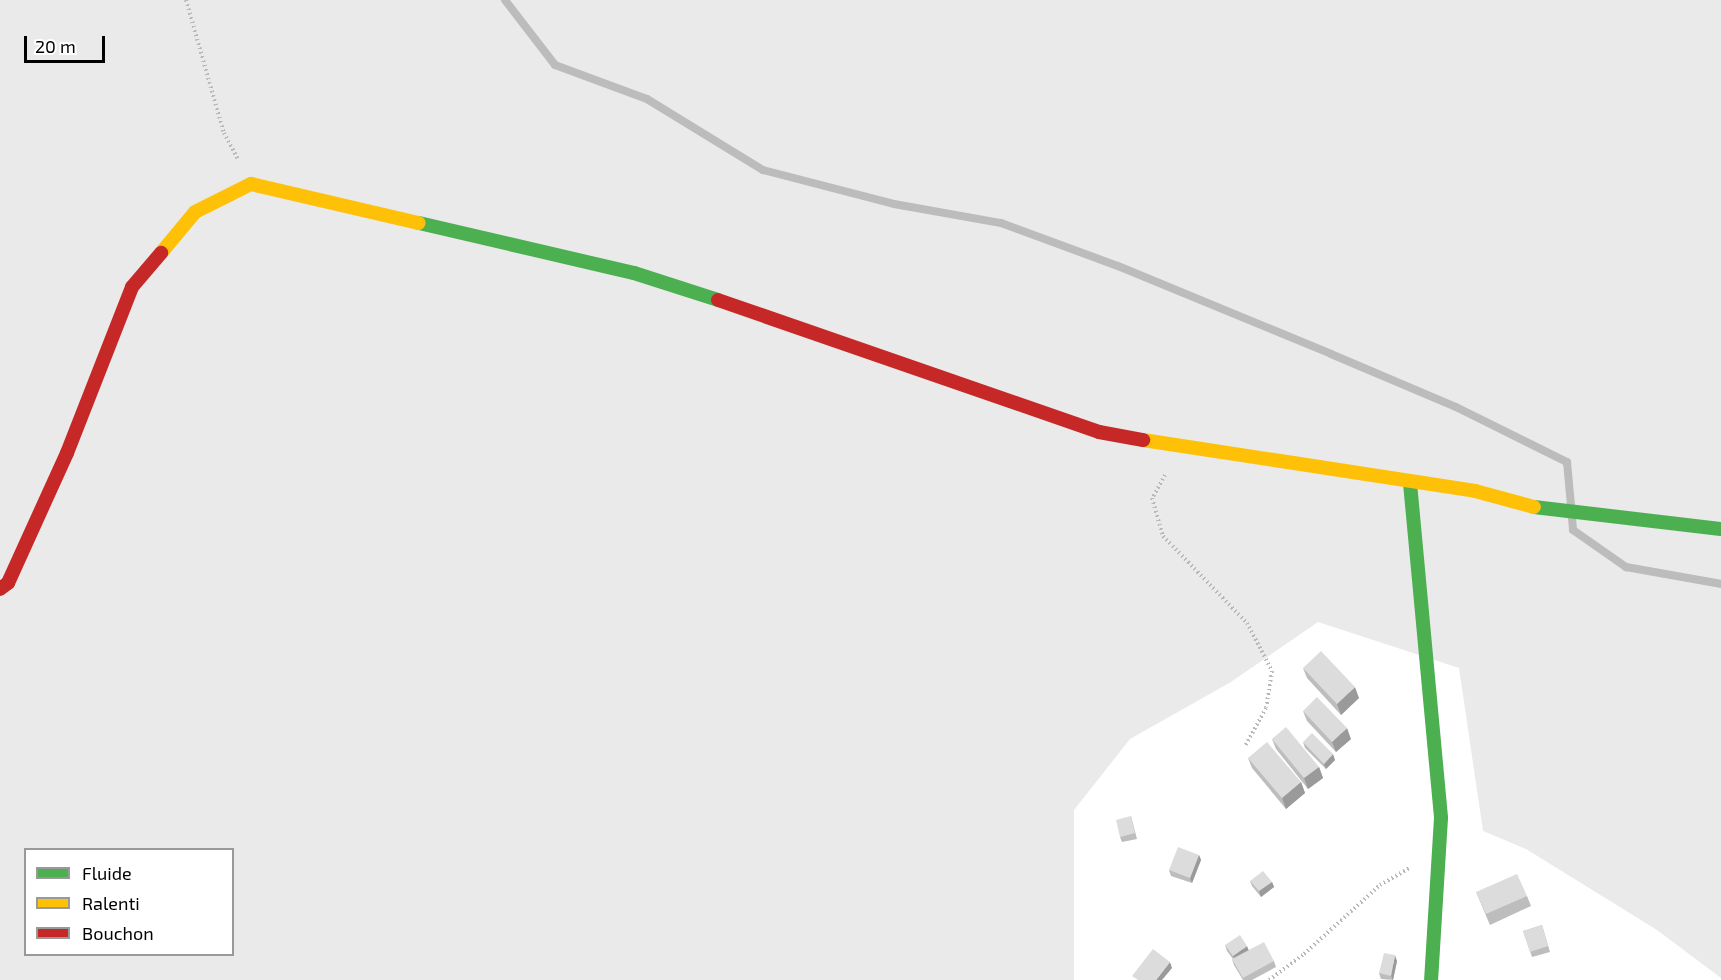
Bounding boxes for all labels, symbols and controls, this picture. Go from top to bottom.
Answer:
scale bar [27,24,108,62]
text: 20 m [35,35,76,57]
legend [24,848,234,956]
text: Fluide [82,862,132,884]
text: Ralenti [82,892,140,914]
text: Bouchon [82,922,154,944]

